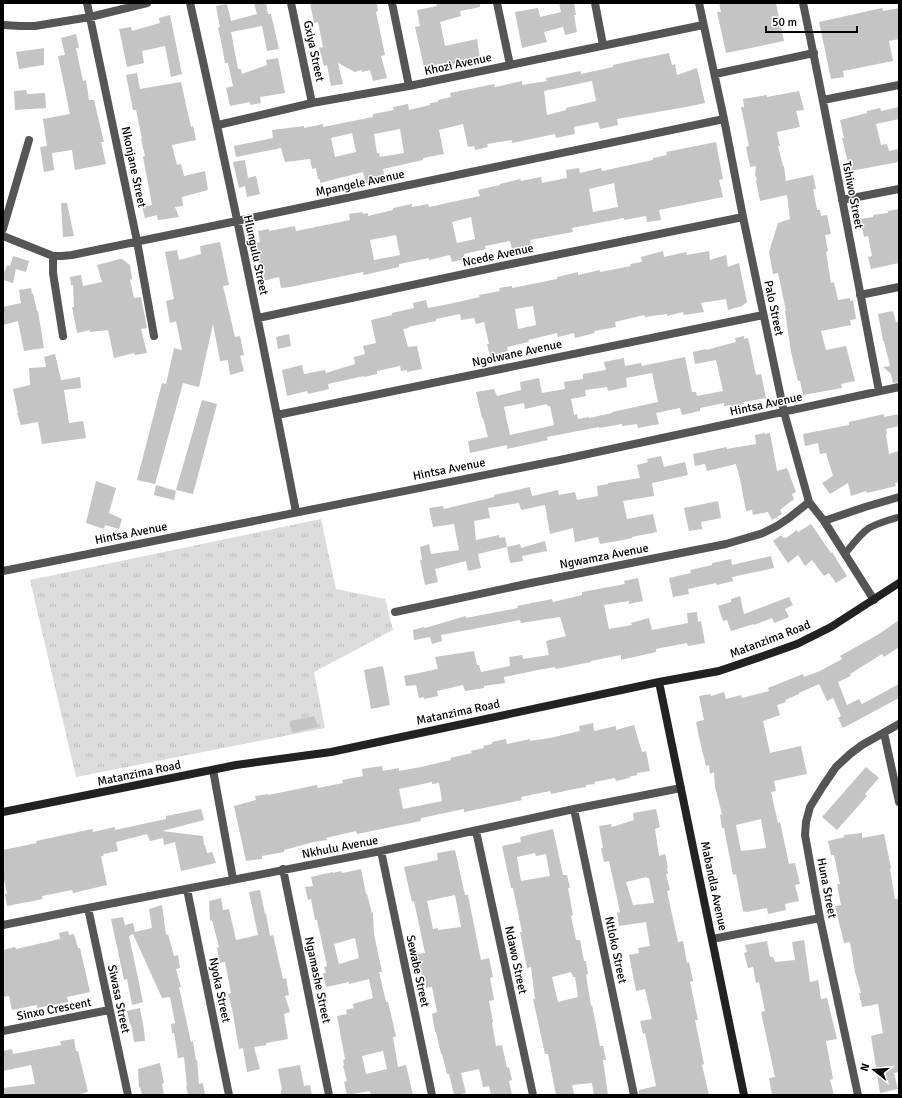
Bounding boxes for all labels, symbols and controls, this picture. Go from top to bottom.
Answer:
scale bar [766,8,857,34]
text: 50 m [772,15,797,30]
street label: Gxiya Street [300,19,327,83]
street label: Khozi Avenue [423,50,493,79]
street label: Nkonjane Street [118,125,149,209]
street label: Tshiwo Street [839,160,866,230]
street label: Mpangele Avenue [314,167,406,200]
street label: Hlungulu Street [240,214,271,296]
street label: Ncede Avenue [461,241,535,270]
street label: Palo Street [760,279,787,337]
street label: Ngolwane Avenue [471,337,563,370]
street label: Hintsa Avenue [729,390,804,419]
street label: Hintsa Avenue [412,455,487,484]
street label: Hintsa Avenue [94,519,169,548]
street label: Ngwamza Avenue [558,541,650,572]
street label: Matanzima Road [728,617,813,662]
street label: Matanzima Road [415,696,501,729]
street label: Matanzima Road [96,757,182,790]
street label: Nkhulu Avenue [301,833,380,862]
street label: Mabandla Avenue [697,840,730,932]
street label: Huna Street [813,857,840,920]
street label: Ntloko Street [601,915,630,985]
street label: Ndawo Street [501,925,530,995]
street label: Sewabe Street [403,934,432,1009]
street label: Ngamashe Street [301,936,334,1025]
street label: Nyoka Street [205,956,234,1024]
street label: Siwasa Street [104,963,133,1035]
street label: Sinxo Crescent [16,995,93,1024]
north arrow [854,1050,894,1090]
text: N [858,1062,872,1073]

